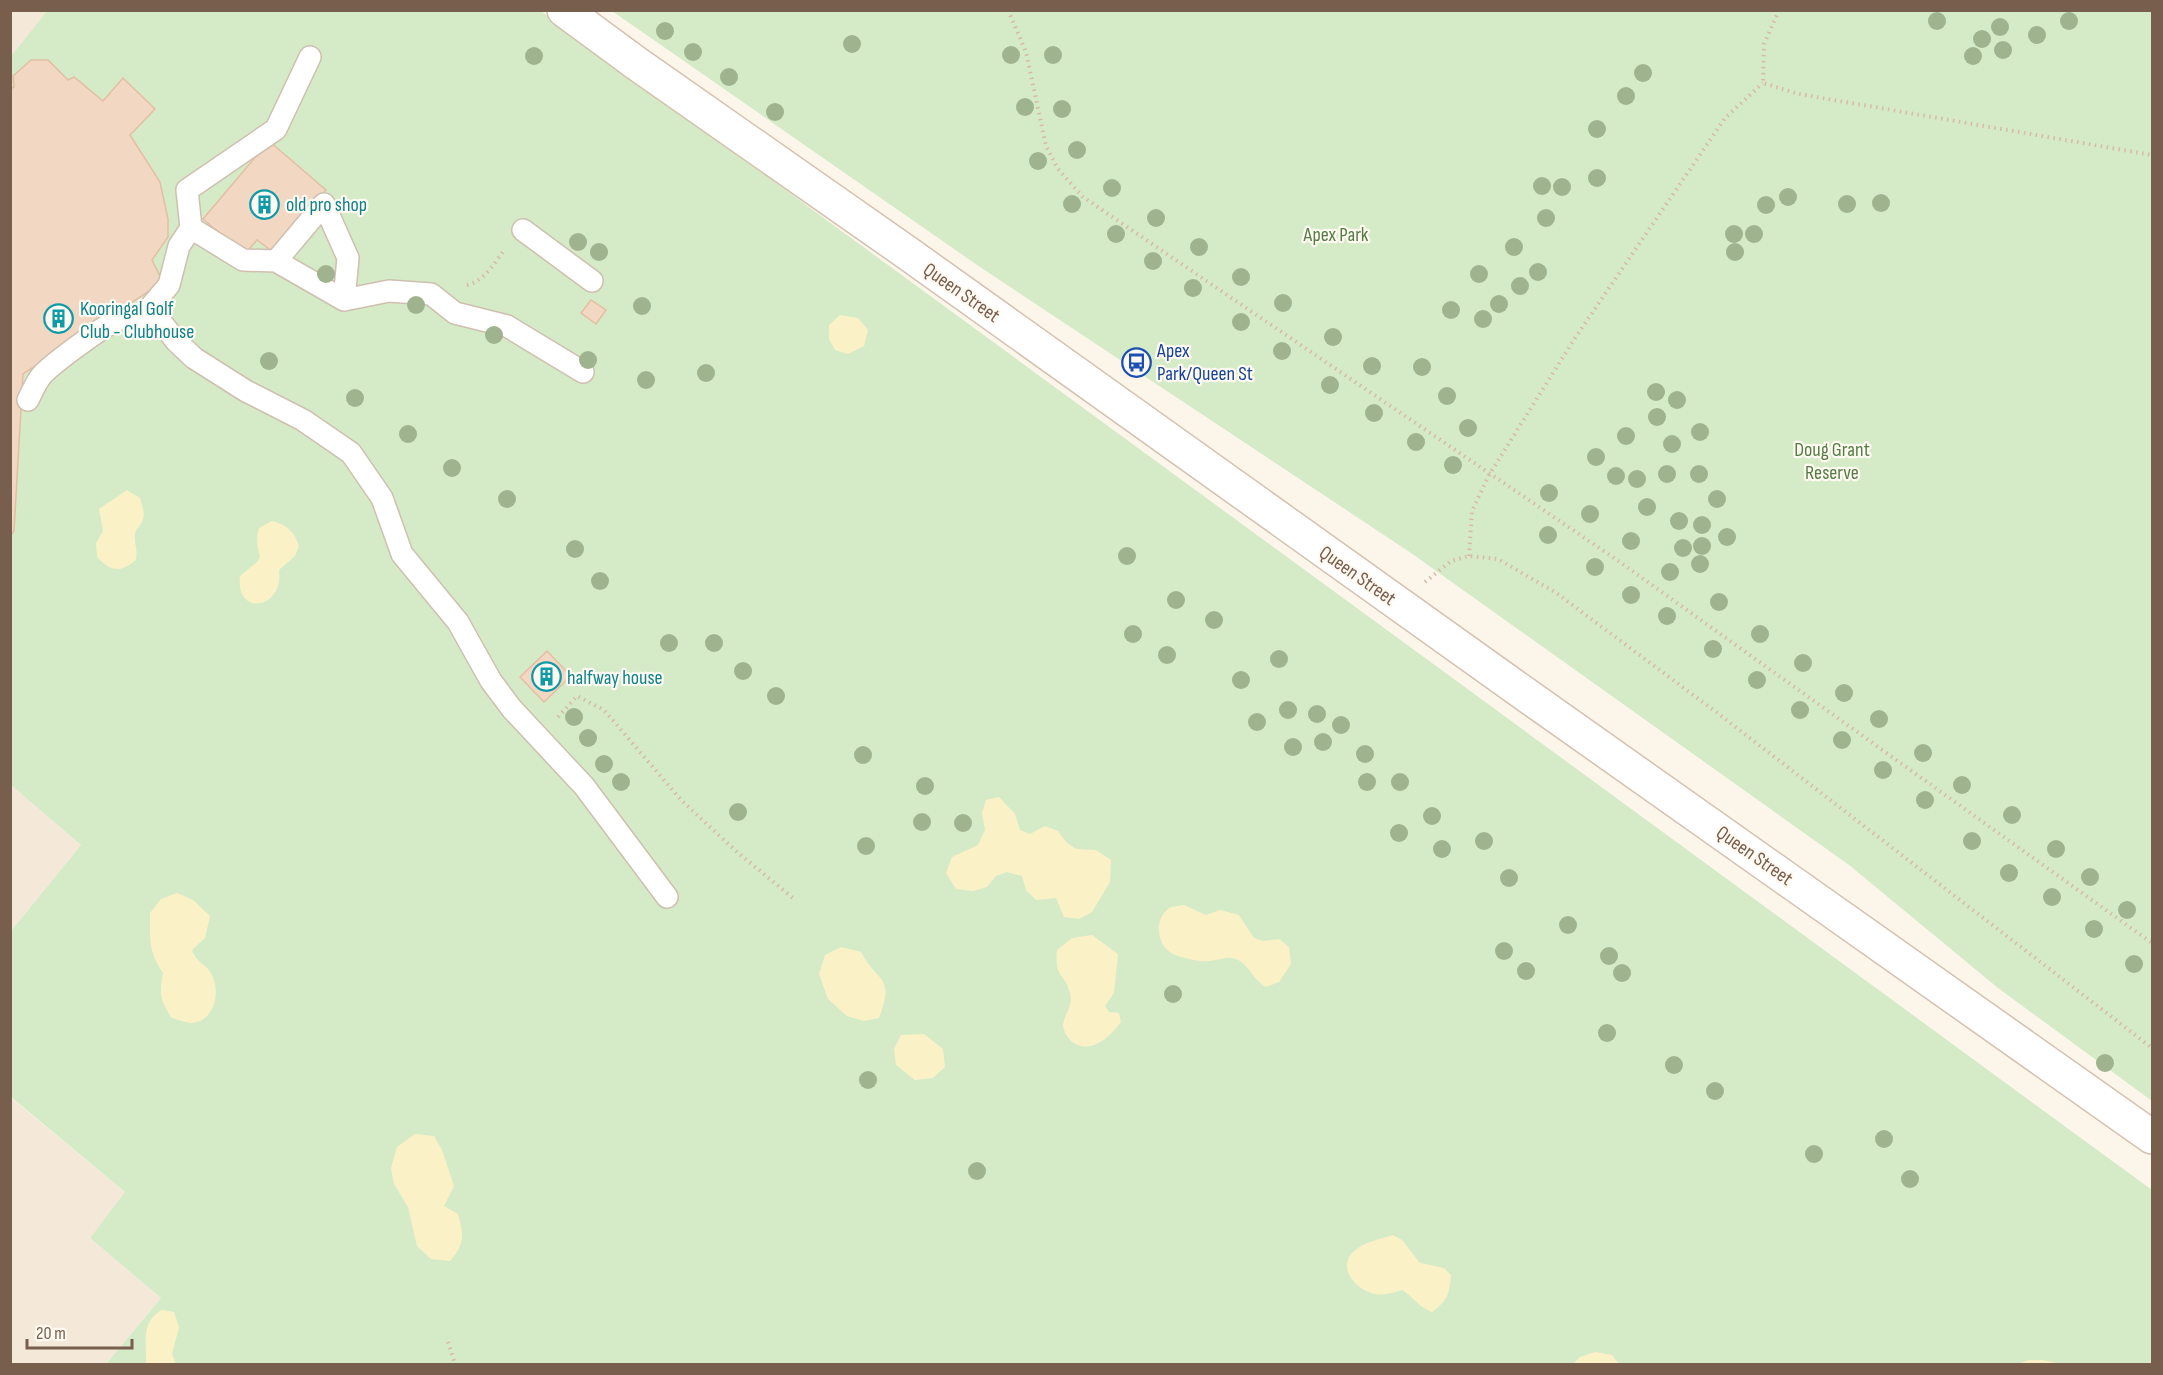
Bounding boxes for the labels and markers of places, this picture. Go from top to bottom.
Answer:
building icon: old pro shop [249,188,281,220]
place label: old pro shop [286,193,367,217]
place label: Kooringal Golf Club - Clubhouse [80,297,194,344]
building icon: Kooringal Golf Club - Clubhouse [43,303,75,335]
place label: Apex Park/Queen St [1156,339,1253,386]
bus stop icon: Apex Park/Queen St [1120,346,1152,378]
building icon: halfway house [530,661,562,693]
place label: halfway house [567,666,663,690]

